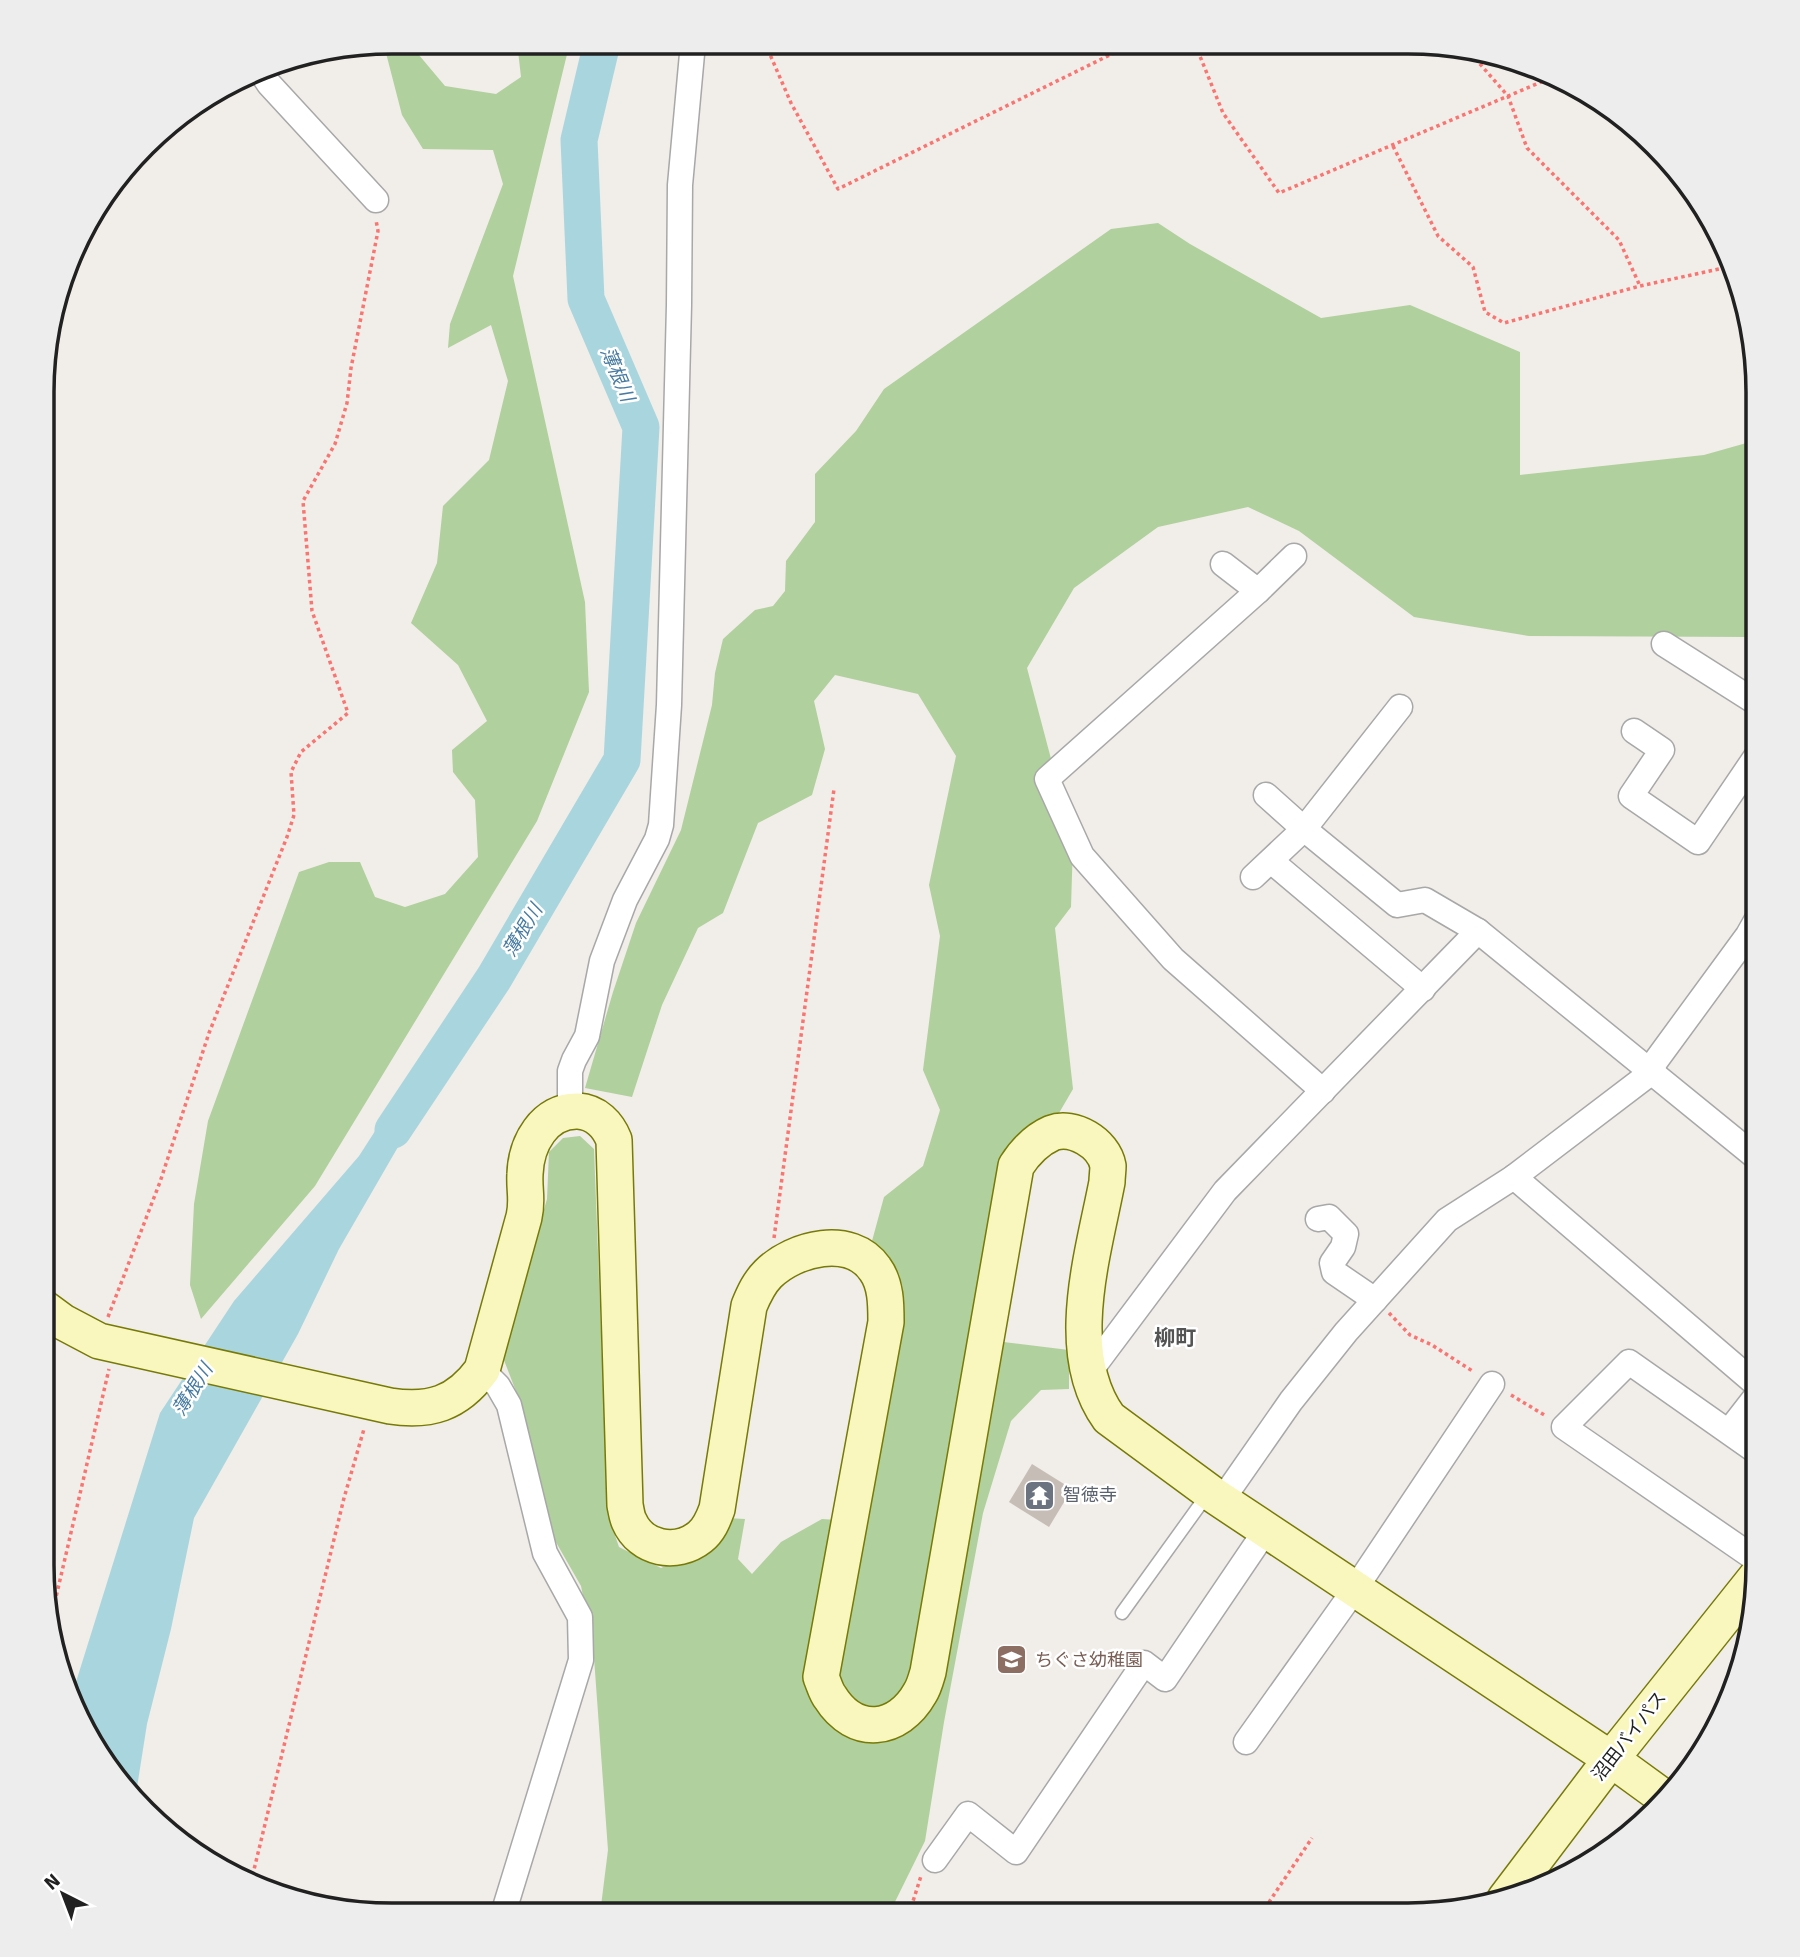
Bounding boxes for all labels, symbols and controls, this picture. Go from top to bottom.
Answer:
water label: 薄根川 [595,343,640,407]
water label: 薄根川 [498,898,549,961]
district label: 柳町 [1154,1325,1196,1351]
water label: 薄根川 [168,1357,219,1420]
temple icon: 智徳寺 [1023,1478,1057,1512]
place label: 智徳寺 [1063,1484,1117,1506]
school or university icon: ちぐさ幼稚園 [995,1643,1029,1677]
place label: ちぐさ幼稚園 [1035,1649,1143,1671]
street label: 沼田バイパス [1587,1687,1671,1785]
north arrow [28,1859,98,1929]
text: N [39,1869,65,1895]

